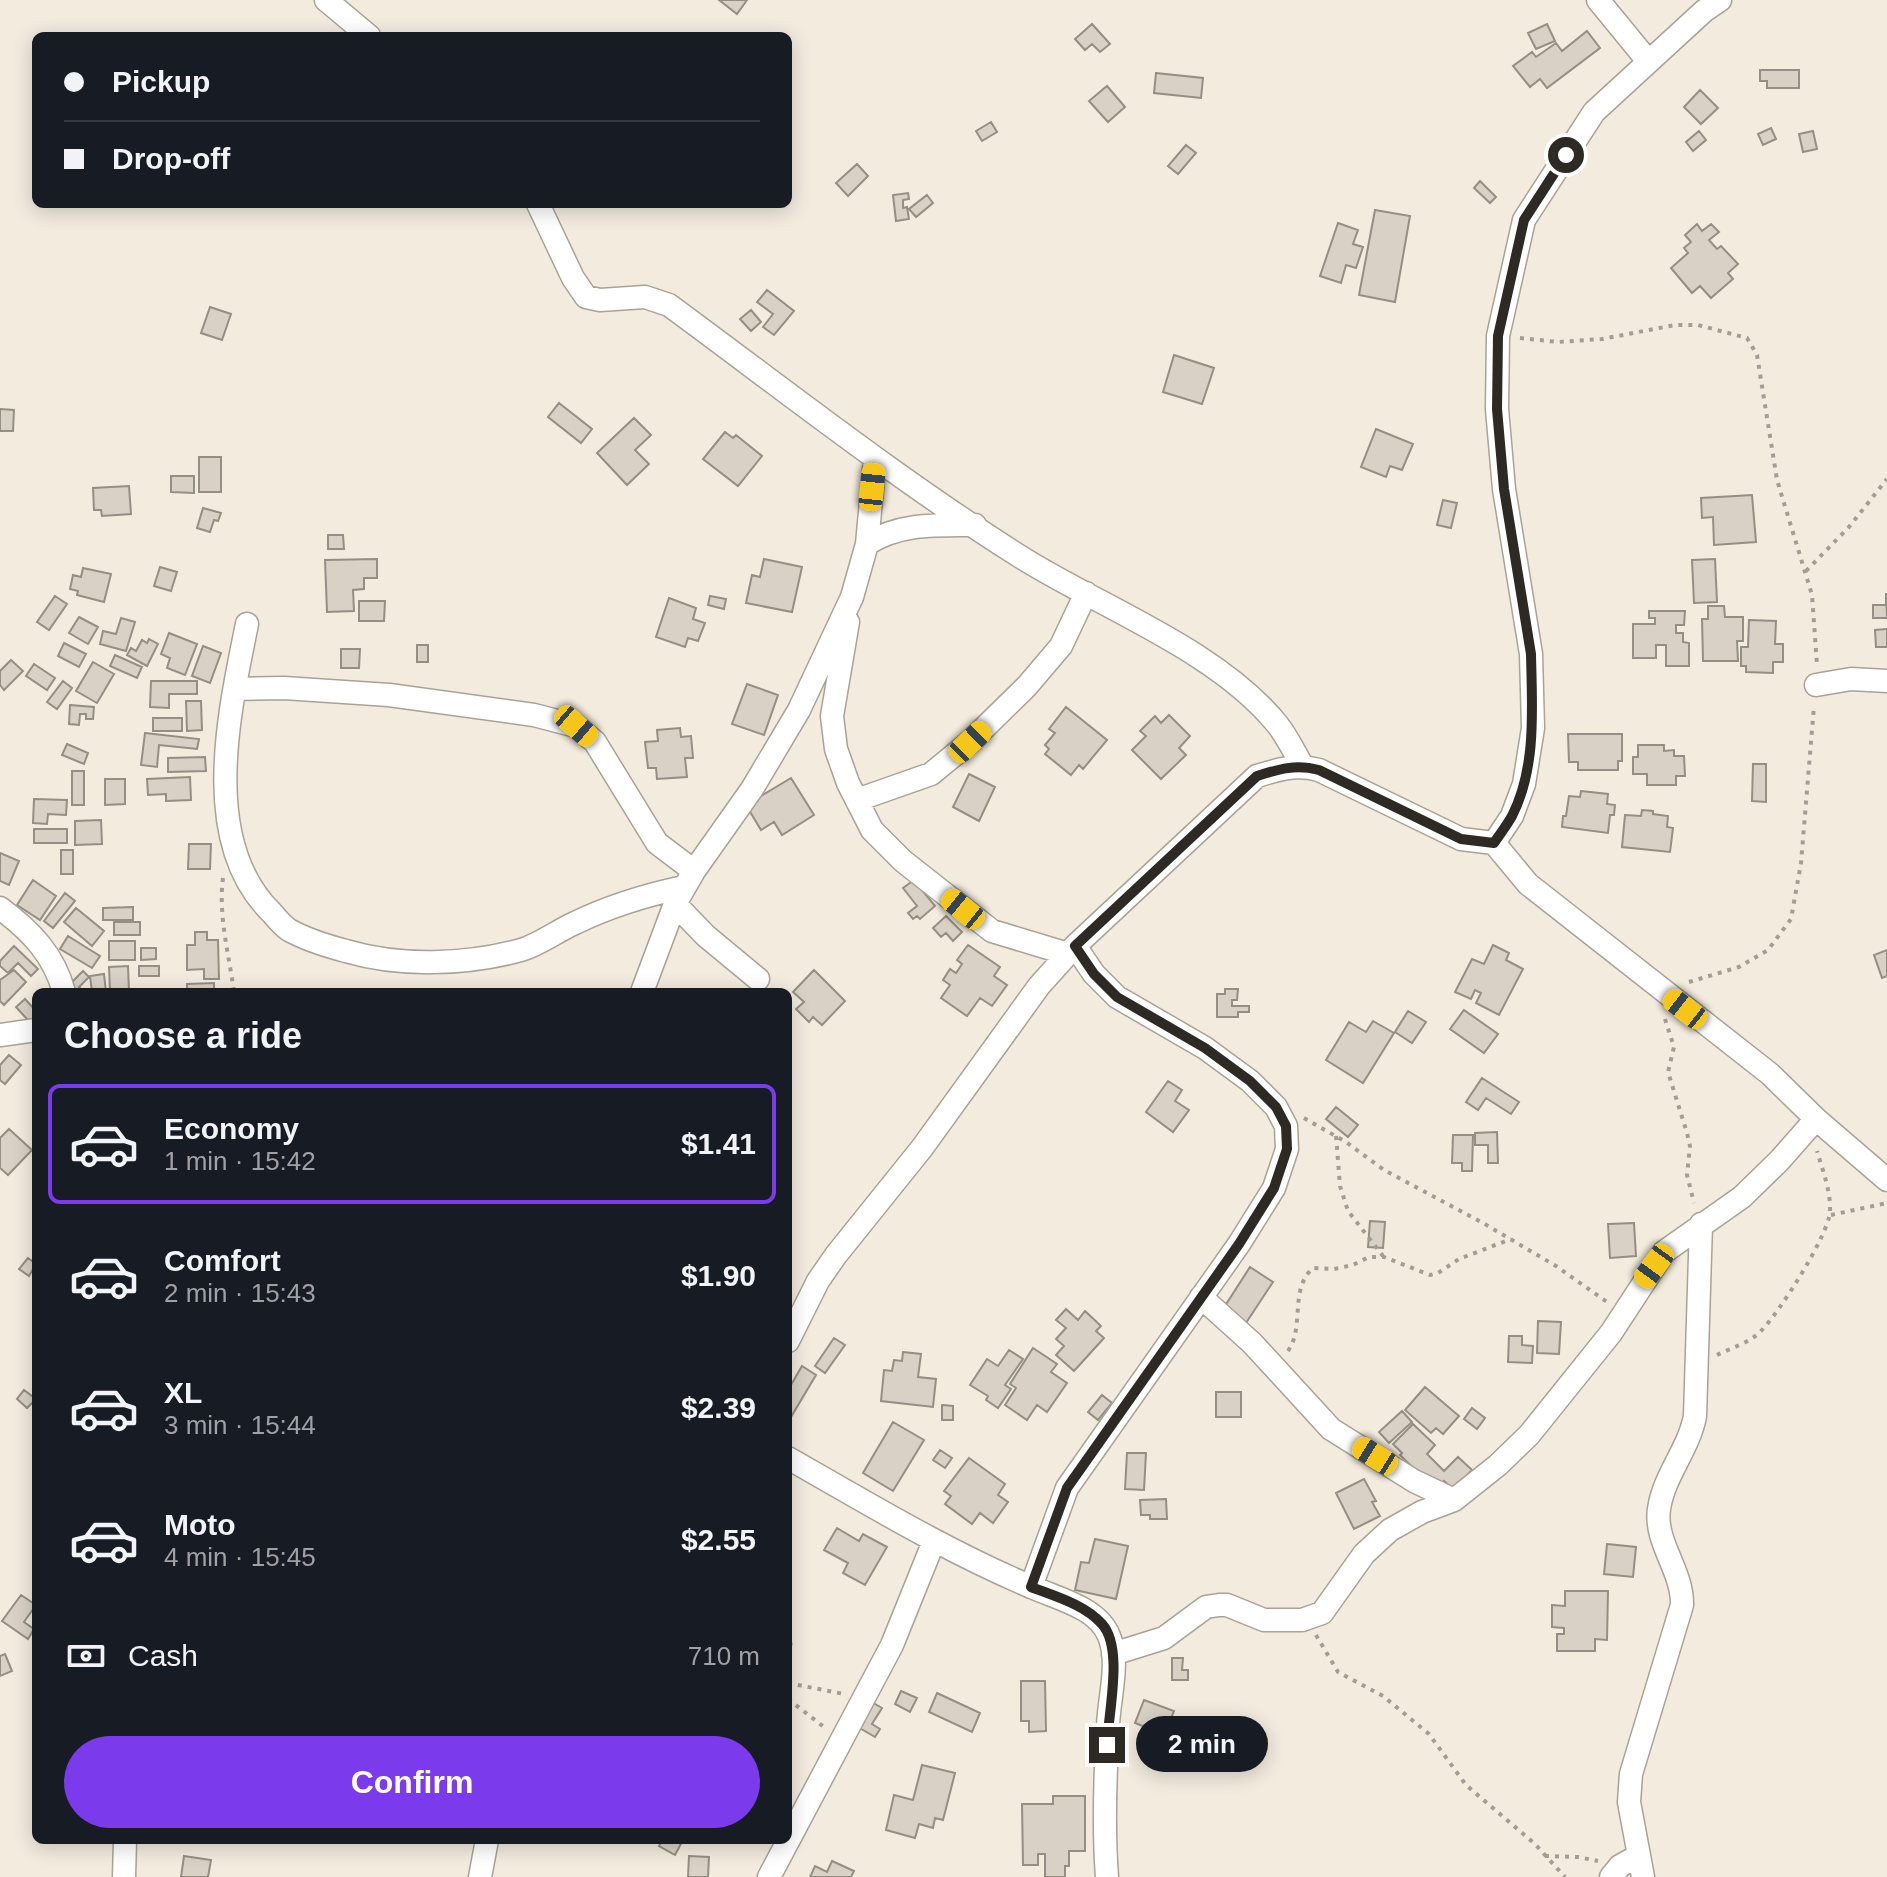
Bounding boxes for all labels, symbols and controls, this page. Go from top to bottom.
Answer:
text: Pickup [112,65,210,98]
route start [1548,137,1584,173]
text: Drop-off [112,142,230,175]
car [858,462,886,512]
car [550,701,602,751]
car [944,717,996,767]
car [937,885,989,933]
car [1659,985,1711,1033]
text: Choose a ride [64,1015,302,1056]
icon: car [68,1108,140,1180]
text: Economy [164,1112,299,1145]
text: $1.41 [681,1127,756,1160]
text: 1 min · 15:42 [164,1146,316,1176]
icon: car [68,1240,140,1312]
car [1630,1240,1678,1292]
text: Comfort [164,1244,281,1277]
text: $1.90 [681,1259,756,1292]
text: 2 min · 15:43 [164,1278,316,1308]
icon: car [68,1372,140,1444]
text: XL [164,1376,202,1409]
text: $2.39 [681,1391,756,1424]
text: 3 min · 15:44 [164,1410,316,1440]
car [1348,1433,1402,1479]
icon: car [68,1504,140,1576]
text: Moto [164,1508,236,1541]
text: $2.55 [681,1523,756,1556]
text: 4 min · 15:45 [164,1542,316,1572]
icon: cash [64,1634,108,1678]
text: Cash [128,1639,198,1672]
text: 710 m [688,1641,760,1671]
callout: 2 min [1135,1717,1267,1773]
route end [1089,1727,1125,1763]
text: 2 min [1168,1729,1236,1759]
button: Confirm [64,1736,760,1828]

